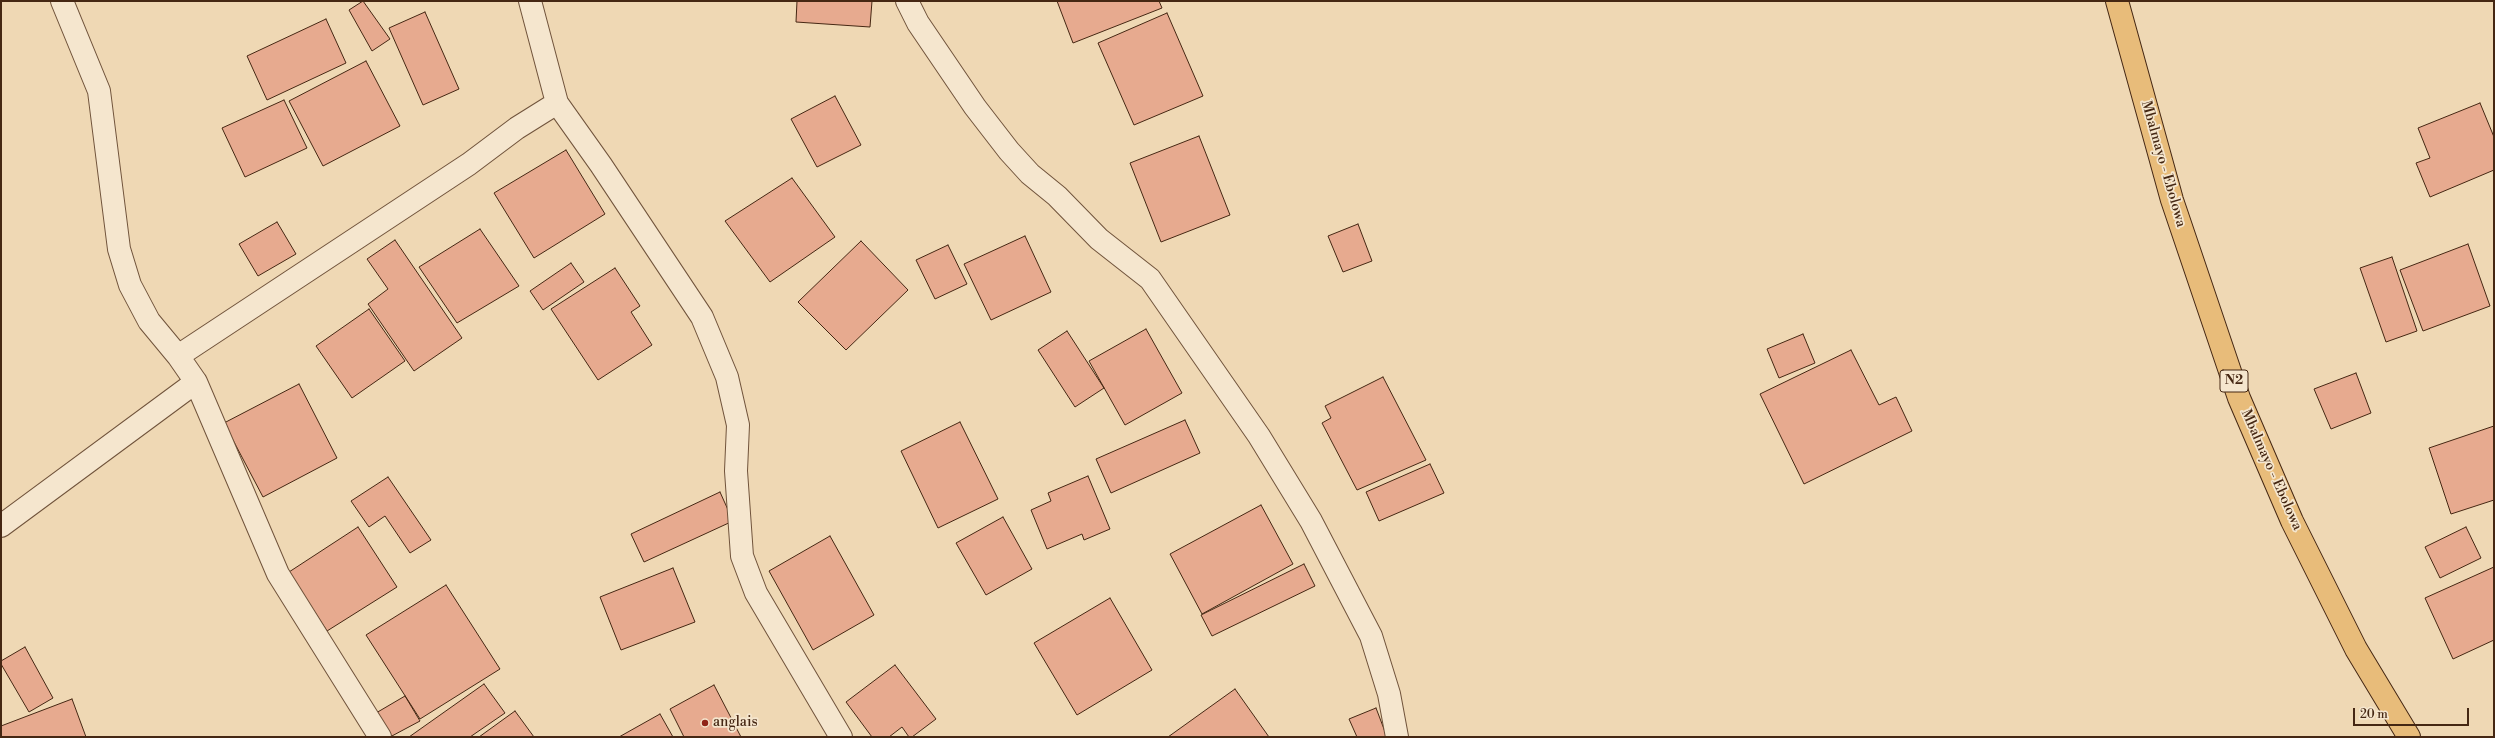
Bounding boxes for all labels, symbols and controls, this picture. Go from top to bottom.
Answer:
street label: Mbalmayo - Ebolowa [2137,99,2189,229]
road number: N2 [2220,370,2248,392]
street label: Mbalmayo - Ebolowa [2237,407,2305,533]
scale bar [2355,700,2471,726]
text: 20 m [2360,707,2388,722]
place label: anglais [713,715,758,731]
marker: anglais [700,718,710,728]

